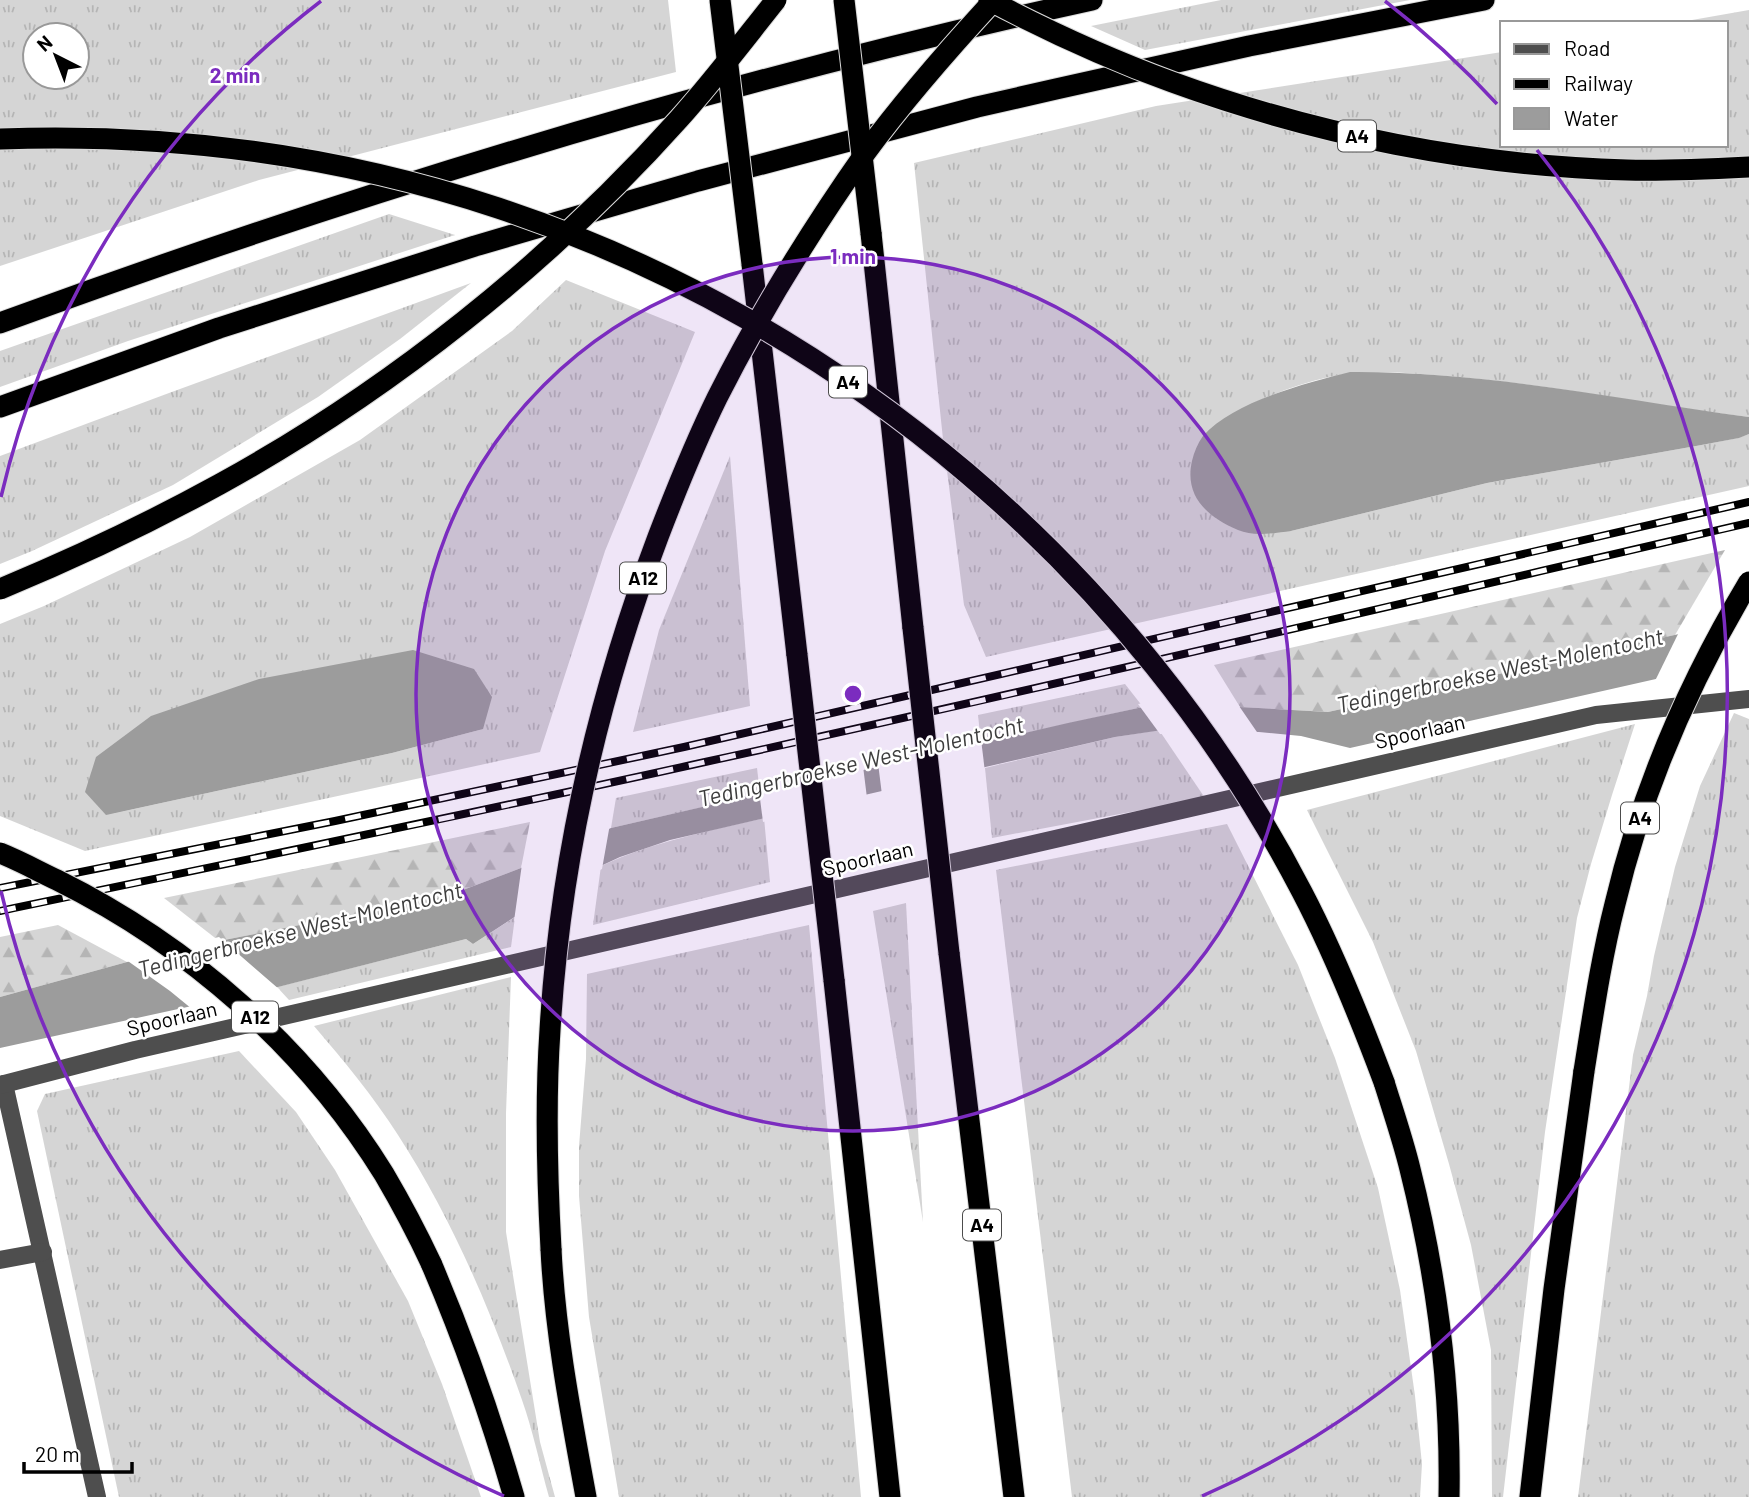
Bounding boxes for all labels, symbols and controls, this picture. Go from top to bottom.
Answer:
north arrow [21,21,91,91]
legend [1500,21,1728,147]
text: N [32,30,57,56]
text: Road [1564,35,1610,60]
text: 2 min [210,62,260,87]
text: Railway [1564,70,1633,95]
text: Water [1564,105,1619,130]
road number: A4 [1338,120,1376,152]
text: 1 min [830,243,876,268]
road number: A4 [829,366,867,398]
road number: A12 [620,562,666,594]
water label: Tedingerbroekse West-Molentocht [1334,622,1666,718]
centre of rings [841,682,865,706]
street label: Spoorlaan [1372,708,1467,753]
water label: Tedingerbroekse West-Molentocht [695,710,1026,812]
road number: A4 [1621,803,1659,834]
street label: Spoorlaan [820,835,915,880]
water label: Tedingerbroekse West-Molentocht [135,875,465,983]
street label: Spoorlaan [124,995,219,1040]
road number: A12 [232,1001,278,1032]
road number: A4 [963,1210,1001,1240]
scale bar [24,1430,133,1474]
text: 20 m [35,1441,80,1466]

